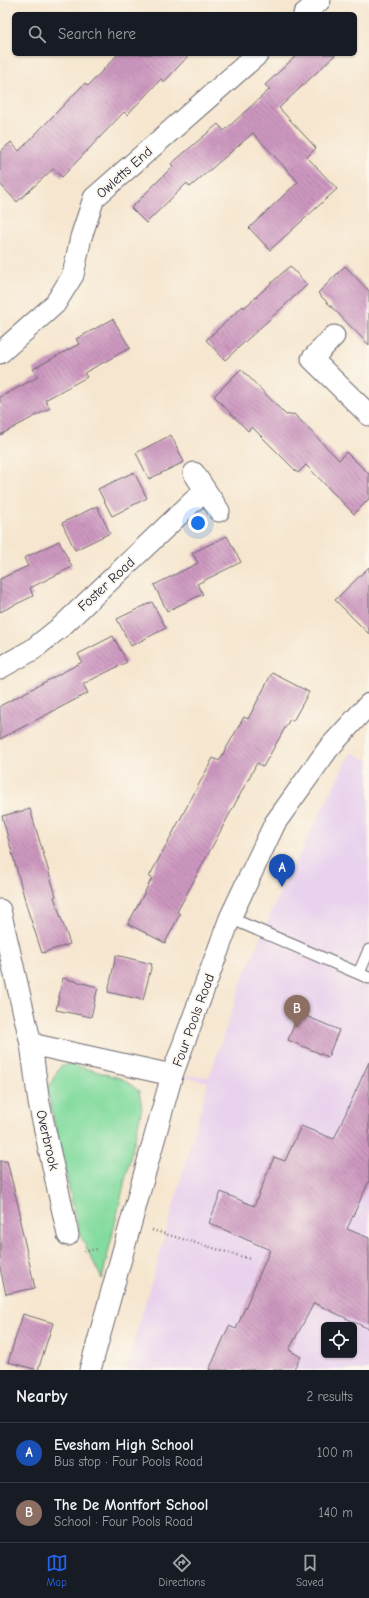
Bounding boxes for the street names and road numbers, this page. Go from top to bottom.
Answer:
street label: Owletts End [93,143,156,202]
street label: Foster Road [74,554,138,615]
street label: Four Pools Road [169,971,218,1069]
street label: Overbrook [32,1108,63,1172]

